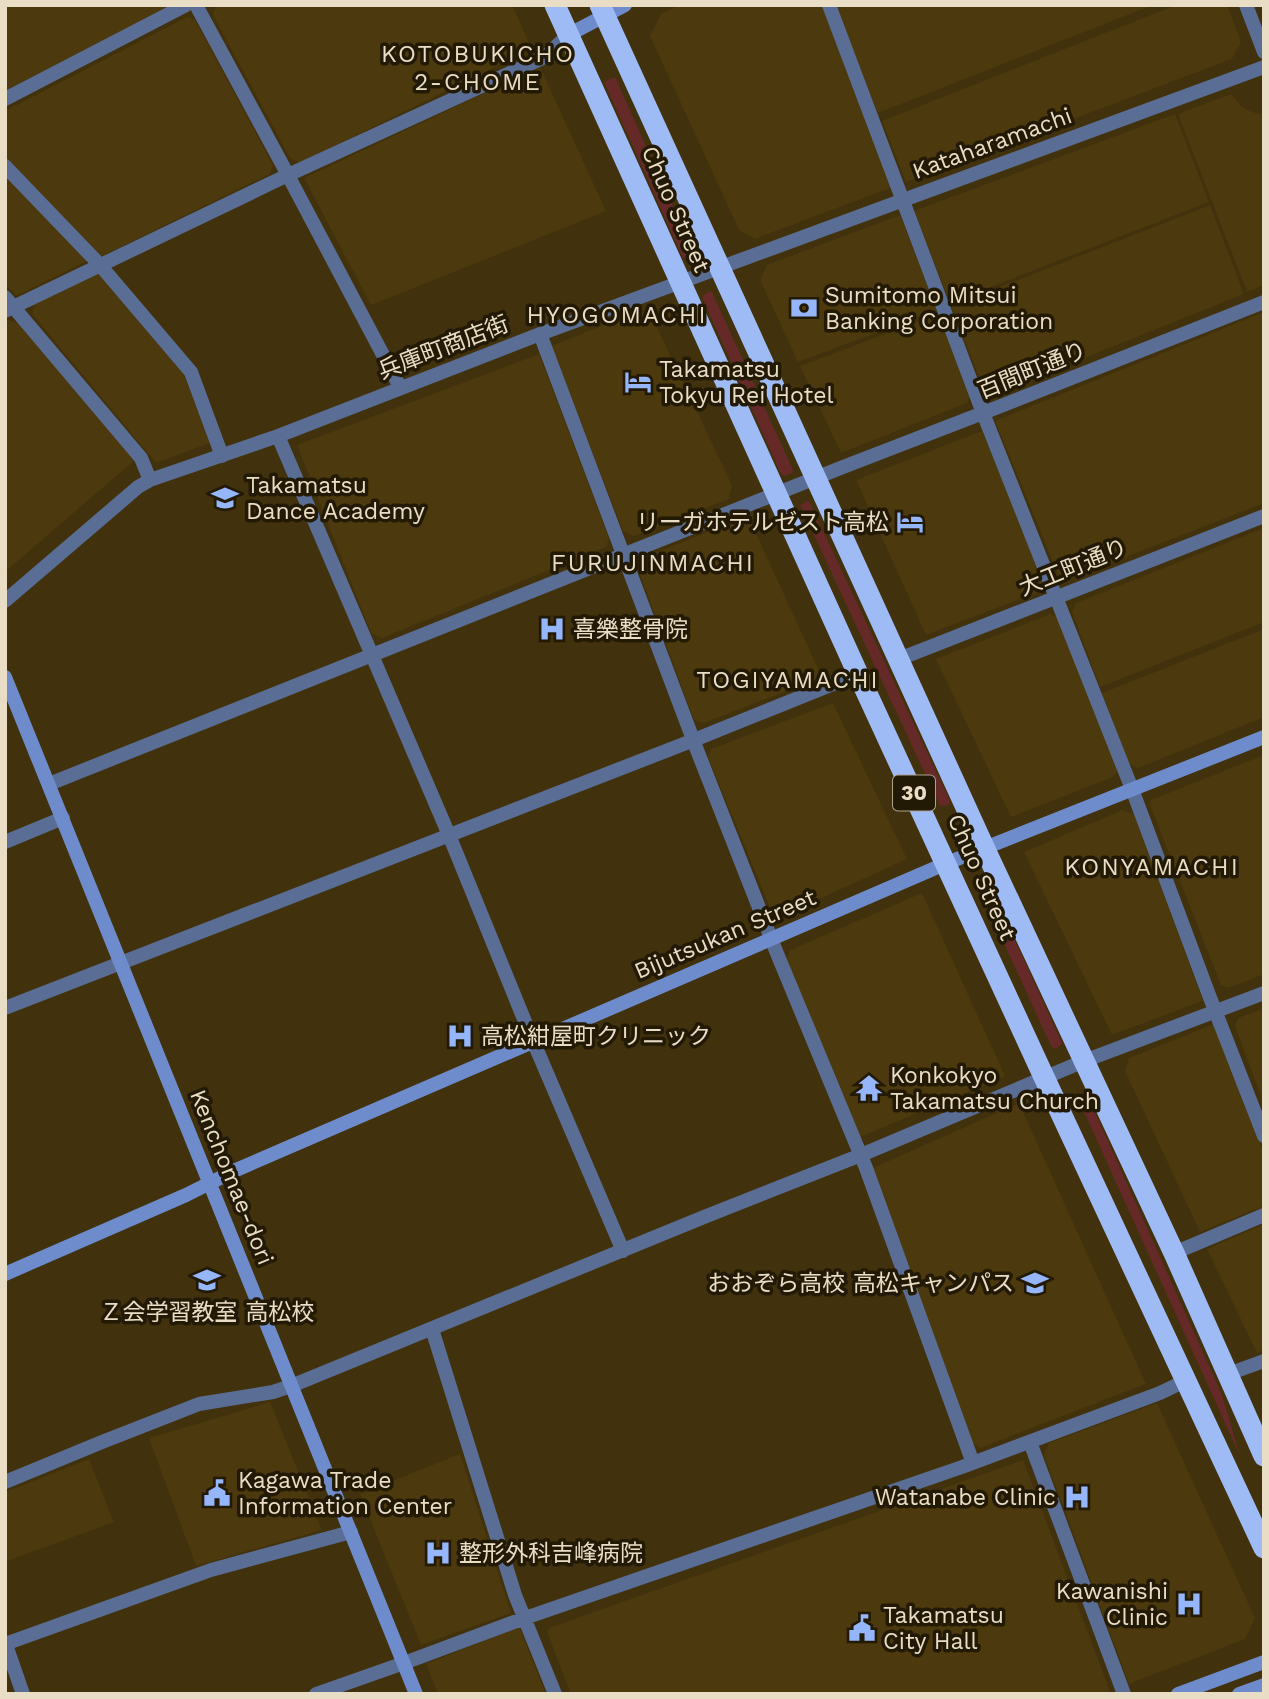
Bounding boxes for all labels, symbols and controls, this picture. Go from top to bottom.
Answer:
district label: KOTOBUKICHO 2-CHOME [381,40,575,96]
street label: Kataharamachi [909,102,1075,185]
street label: Chuo Street [636,142,715,277]
place label: Sumitomo Mitsui Banking Corporation [825,282,1053,335]
bank icon: Sumitomo Mitsui Banking Corporation [789,293,819,323]
district label: HYOGOMACHI [526,301,708,329]
street label: 兵庫町商店街 [374,310,512,385]
street label: 百間町通り [974,336,1091,405]
place label: Takamatsu Tokyu Rei Hotel [659,356,833,409]
hotel icon: Takamatsu Tokyu Rei Hotel [623,367,653,397]
place label: Takamatsu Dance Academy [246,472,425,525]
school or university icon: Takamatsu Dance Academy [210,483,240,513]
hotel icon: リーガホテルゼスト高松 [895,507,925,537]
place label: リーガホテルゼスト高松 [636,509,889,536]
street label: 大工町通り [1015,533,1132,602]
district label: FURUJINMACHI [551,549,755,577]
hospital icon: 喜樂整骨院 [537,614,567,644]
place label: 喜樂整骨院 [573,616,688,643]
district label: TOGIYAMACHI [696,666,880,694]
road number: 30 [893,776,935,810]
street label: Chuo Street [942,810,1021,945]
district label: KONYAMACHI [1064,853,1240,881]
street label: Bijutsukan Street [630,884,820,985]
hospital icon: 高松紺屋町クリニック [445,1021,475,1051]
place label: 高松紺屋町クリニック [481,1023,711,1050]
place label: Konkokyo Takamatsu Church [890,1062,1099,1115]
temple icon: Konkokyo Takamatsu Church [854,1073,884,1103]
street label: Kenchomae-dori [184,1086,279,1269]
school or university icon: Ｚ会学習教室 高松校 [192,1265,222,1295]
school or university icon: おおぞら高校 高松キャンパス [1020,1268,1050,1298]
place label: おおぞら高校 高松キャンパス [707,1270,1014,1297]
place label: Ｚ会学習教室 高松校 [100,1299,314,1326]
place label: Kagawa Trade Information Center [238,1467,452,1520]
public building icon: Kagawa Trade Information Center [202,1478,232,1508]
hospital icon: Watanabe Clinic [1062,1482,1092,1512]
place label: Watanabe Clinic [875,1484,1056,1511]
hospital icon: 整形外科吉峰病院 [423,1538,453,1568]
place label: 整形外科吉峰病院 [459,1540,643,1567]
place label: Kawanishi Clinic [1056,1578,1168,1631]
hospital icon: Kawanishi Clinic [1174,1589,1204,1619]
place label: Takamatsu City Hall [883,1602,1004,1655]
public building icon: Takamatsu City Hall [847,1613,877,1643]

